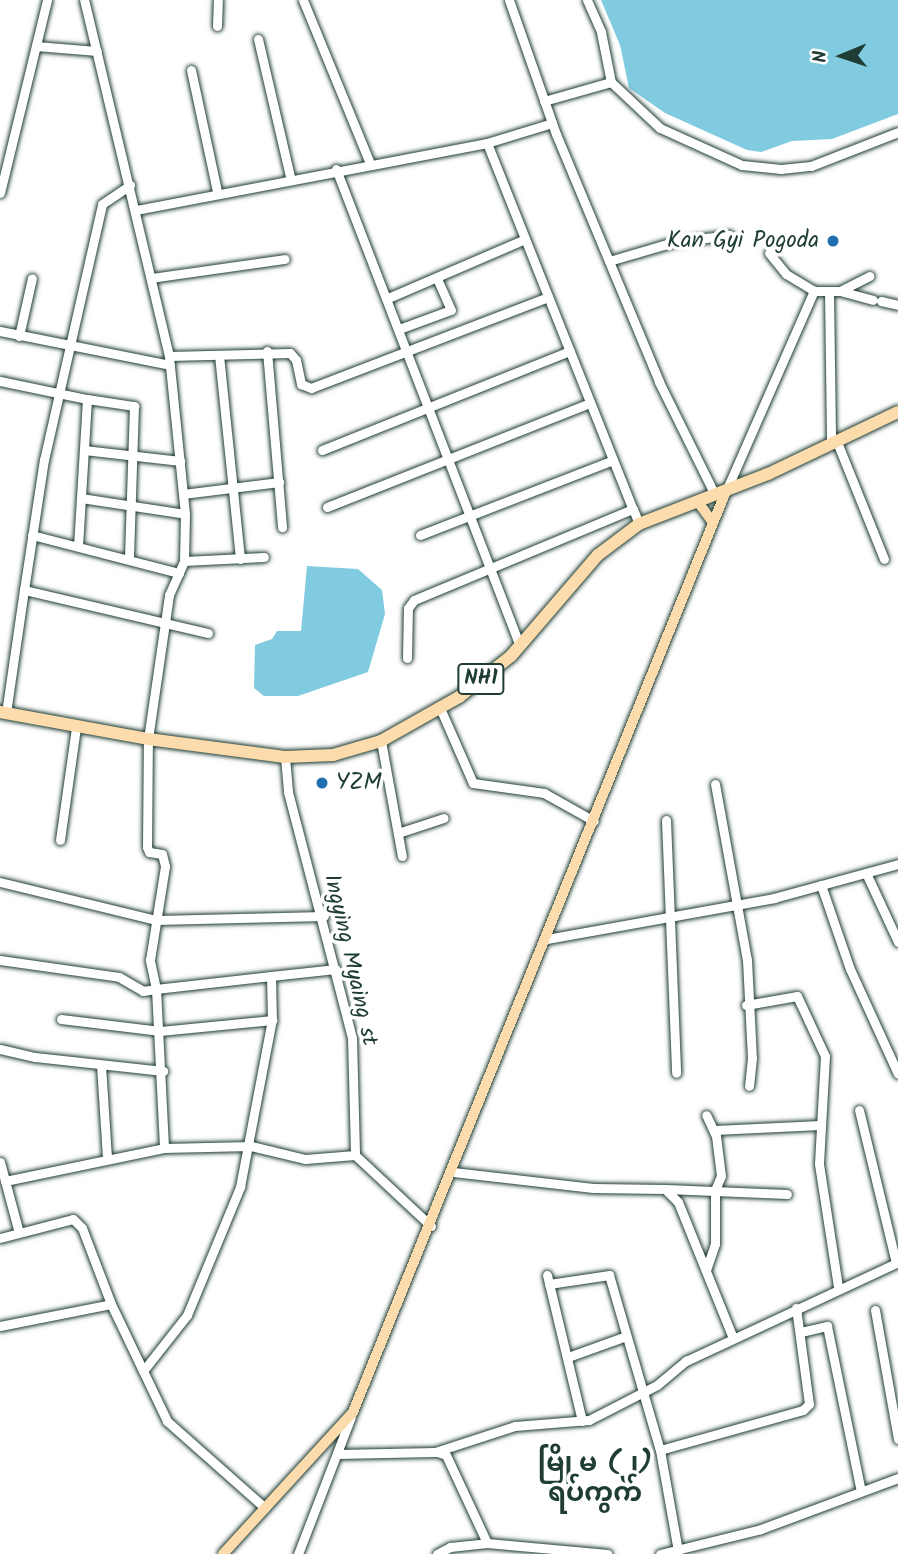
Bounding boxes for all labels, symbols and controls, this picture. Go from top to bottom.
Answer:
north arrow [807,21,877,91]
text: N [806,50,836,63]
place label: Kan Gyi Pogoda [667,227,819,255]
marker: Kan Gyi Pogoda [825,233,841,249]
road number: NH1 [456,662,505,696]
place label: YZM [336,769,382,797]
marker: YZM [314,775,330,791]
street label: Ingying Myaing st [317,872,383,1048]
district label: မြို့မ (၂) ရပ်ကွက် [538,1449,652,1510]

